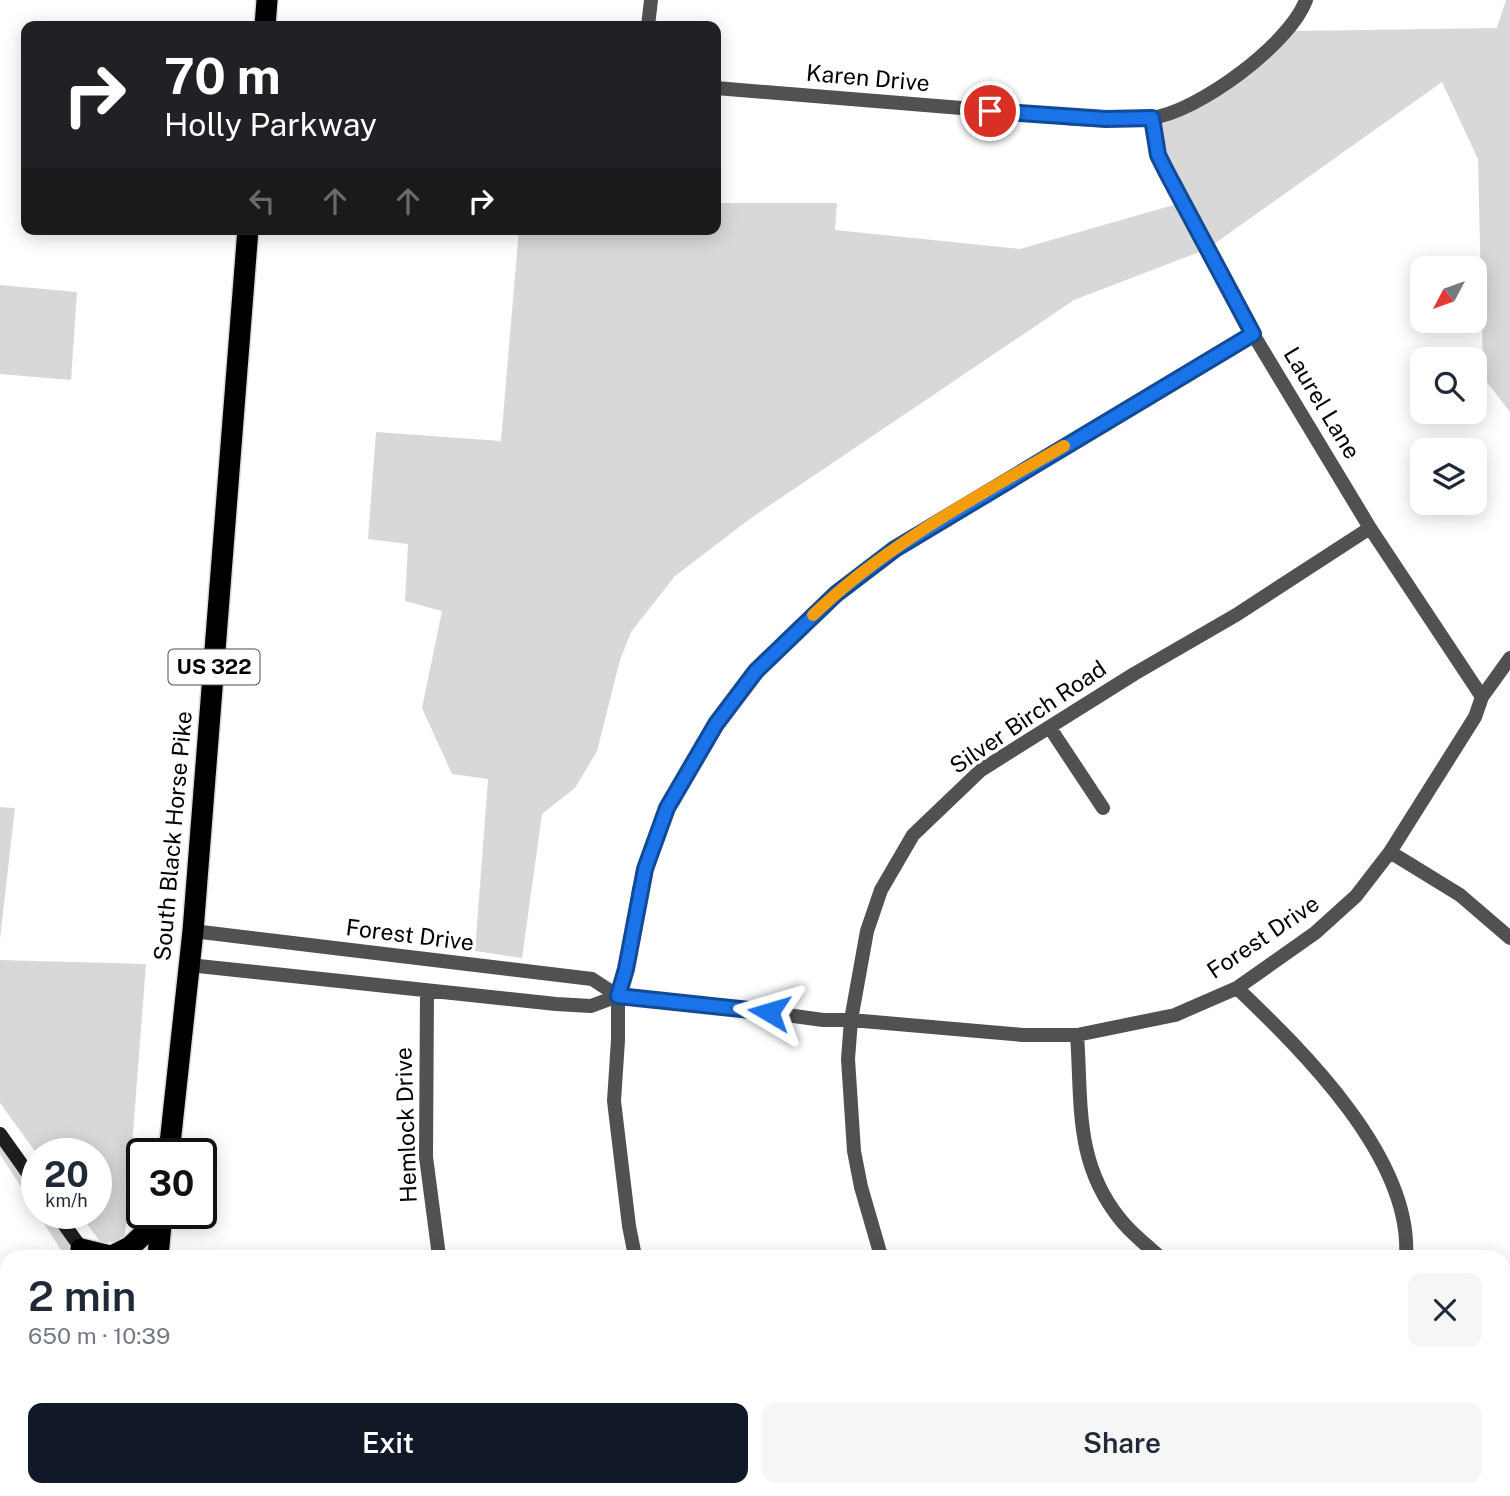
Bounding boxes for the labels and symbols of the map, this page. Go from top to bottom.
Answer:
street label: Karen Drive [805,59,931,96]
pin [960,81,1020,141]
north arrow [1410,256,1488,332]
street label: Laurel Lane [1279,342,1366,463]
road number: US 322 [168,650,260,684]
street label: Silver Birch Road [945,654,1111,779]
street label: South Black Horse Pike [148,710,197,962]
street label: Forest Drive [1202,889,1324,984]
street label: Forest Drive [344,913,476,956]
position arrow [732,975,806,1049]
street label: Hemlock Drive [389,1047,422,1203]
speed limit sign: 30 [126,1138,217,1229]

